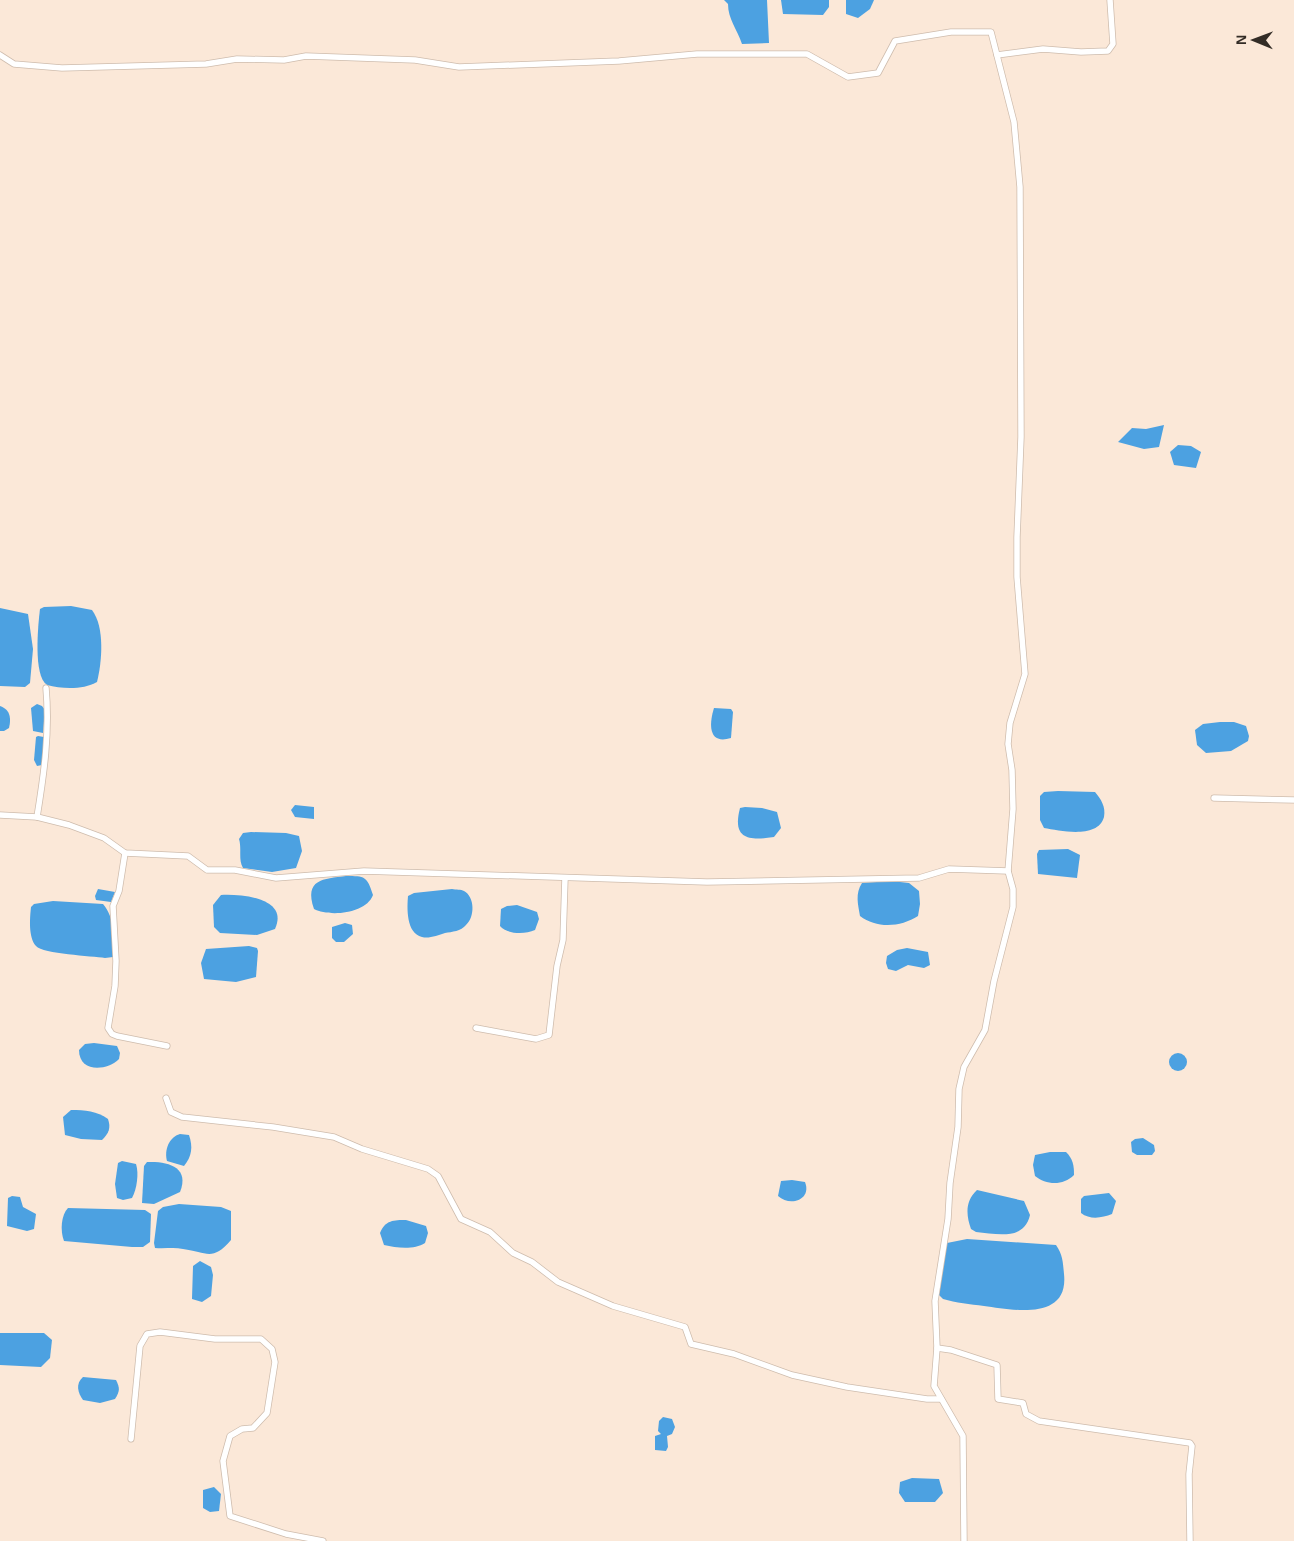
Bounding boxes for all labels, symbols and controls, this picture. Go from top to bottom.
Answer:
north arrow [1229,15,1279,65]
text: N [1233,35,1249,45]

